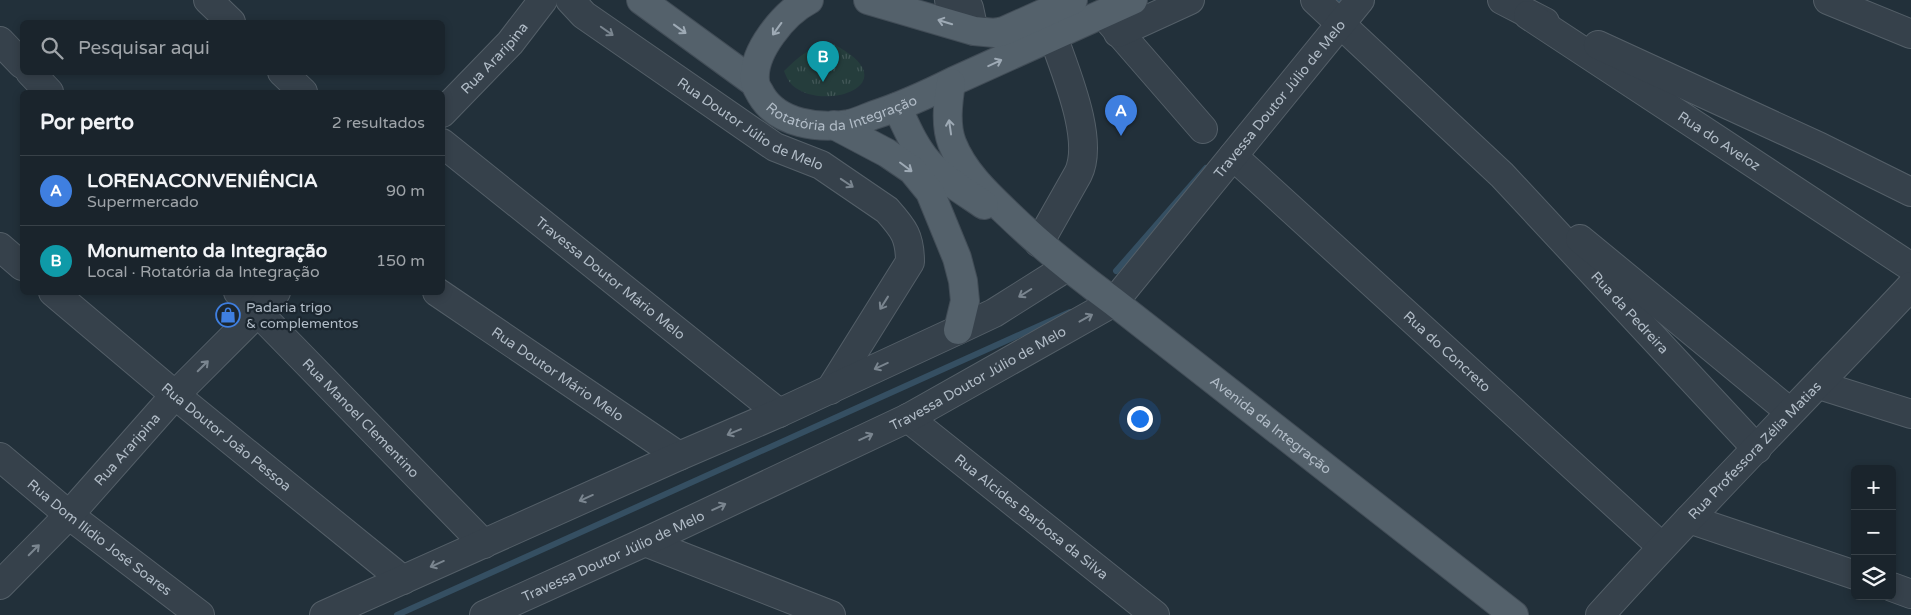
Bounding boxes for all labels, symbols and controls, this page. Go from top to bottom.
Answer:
one-way arrow [937,16,953,26]
street label: Travessa Doutor Júlio de Melo [1210,17,1349,182]
street label: Rua Araripina [457,19,532,97]
search box [20,20,445,75]
one-way arrow [771,22,782,35]
one-way arrow [673,24,687,34]
one-way arrow [600,26,614,36]
icon: search [38,34,66,62]
text: Pesquisar aqui [78,37,210,59]
pin: B [807,41,839,82]
one-way arrow [987,57,1002,67]
street label: Rua Doutor Júlio de Melo [674,74,826,174]
street label: Rotatória da Integração [764,88,922,108]
text: Rotatória da Integração [762,92,920,135]
pin: A [1105,95,1137,136]
street label: Rua do Aveloz [1675,108,1763,175]
text: Por perto [40,110,134,135]
text: 2 resultados [332,113,425,133]
one-way arrow [944,120,954,136]
one-way arrow [899,161,912,172]
text: LORENACONVENIÊNCIA [87,170,318,192]
one-way arrow [840,178,854,188]
text: A [50,181,62,201]
text: 90 m [386,181,425,201]
text: Supermercado [87,192,199,212]
street label: Travessa Doutor Mário Melo [532,213,688,343]
text: Monumento da Integração [87,240,327,262]
text: B [50,251,62,271]
text: 150 m [376,251,425,271]
text: Local · Rotatória da Integração [87,262,320,282]
street label: Rua da Pedreira [1587,268,1672,358]
one-way arrow [1019,288,1033,298]
one-way arrow [879,296,889,310]
place label: Padaria trigo & complementos [246,299,359,332]
shop icon: Padaria trigo & complementos [215,302,241,328]
street label: Rua do Concreto [1400,308,1494,396]
one-way arrow [1078,313,1093,323]
street label: Travessa Doutor Júlio de Melo [887,323,1069,434]
street label: Rua Doutor Mário Melo [488,324,627,425]
street label: Rua Manoel Clementino [299,355,422,481]
one-way arrow [197,361,209,373]
one-way arrow [874,362,889,372]
street label: Avenida da Integração [1207,373,1335,478]
street label: Rua Professora Zélia Matias [1685,378,1825,523]
street label: Rua Doutor João Pessoa [158,379,295,495]
your location [1127,406,1153,432]
street label: Rua Araripina [91,410,164,489]
one-way arrow [727,429,742,438]
one-way arrow [858,432,873,442]
street label: Rua Alcides Barbosa da Silva [951,451,1111,583]
map controls [1851,465,1896,600]
button: + [1851,465,1896,510]
street label: Rua Dom Ilídio José Soares [24,476,175,600]
one-way arrow [579,493,594,503]
one-way arrow [712,502,727,512]
street label: Travessa Doutor Júlio de Melo [519,507,707,606]
button: − [1851,510,1896,555]
one-way arrow [28,545,40,557]
button: layers [1851,555,1896,600]
one-way arrow [430,560,445,570]

